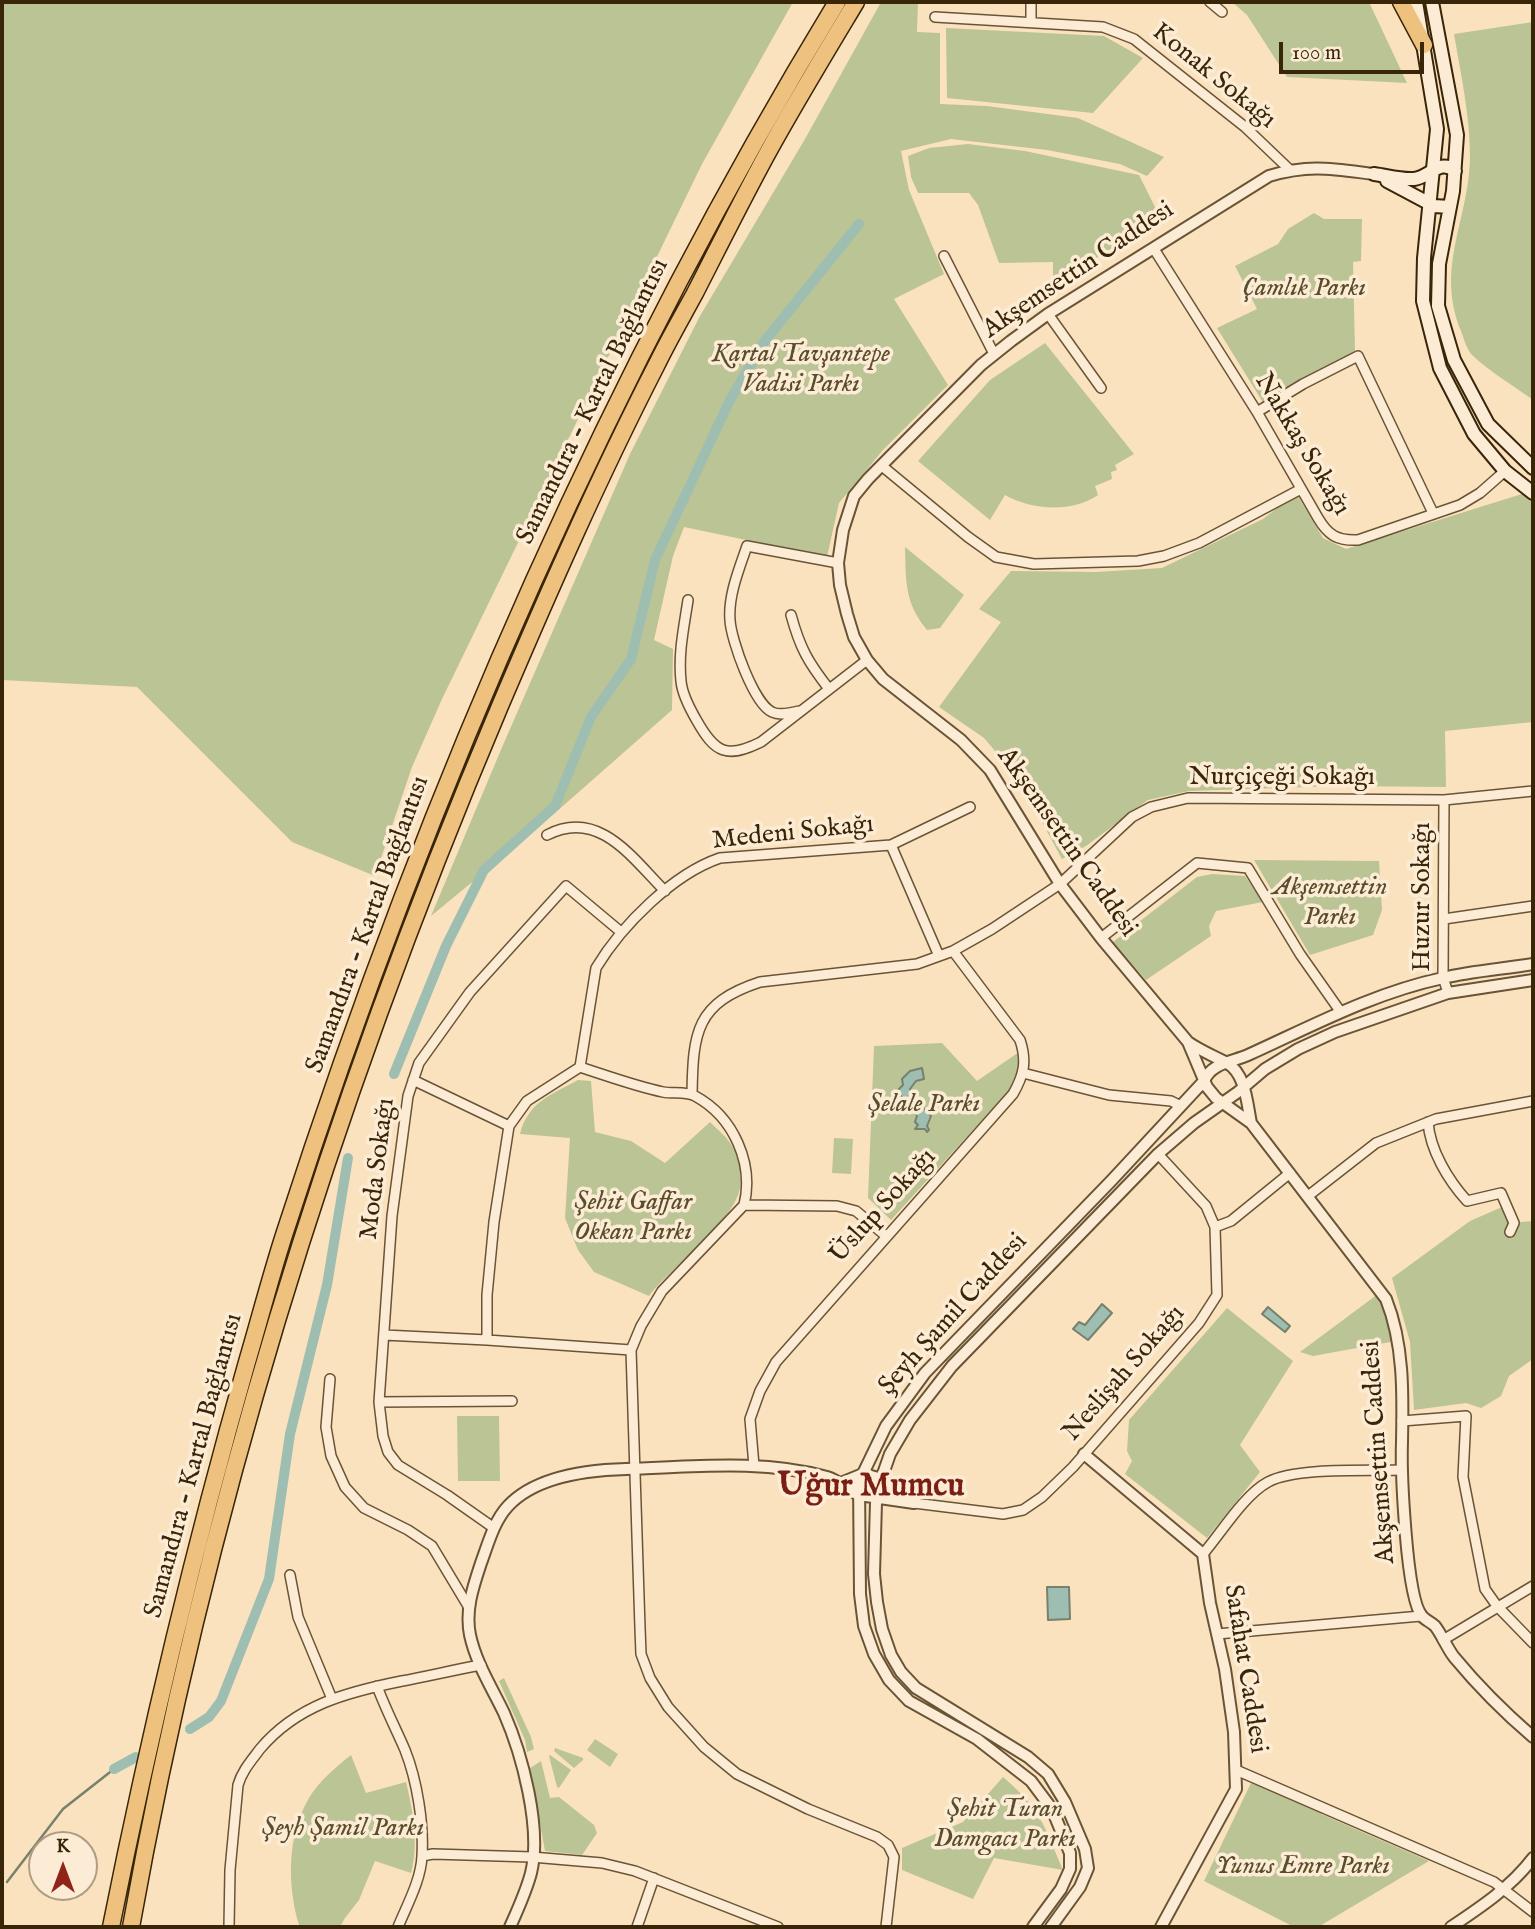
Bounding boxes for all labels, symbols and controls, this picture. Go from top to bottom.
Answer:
street label: Konak Sokağı [1145,17,1281,137]
scale bar [1283,28,1428,72]
text: 100 m [1292,40,1341,67]
street label: Akşemsettin Caddesi [978,196,1180,346]
street label: Samandıra - Kartal Bağlantısı [511,254,677,550]
park label: Çamlık Parkı [1242,274,1366,306]
park label: Kartal Tavşantepe Vadisi Parkı [712,340,890,402]
street label: Nakkaş Sokağı [1246,368,1356,522]
street label: Akşemsettin Caddesi [989,742,1143,944]
street label: Nurçiçeği Sokağı [1189,763,1375,795]
street label: Samandıra - Kartal Bağlantısı [301,772,437,1078]
street label: Medeni Sokağı [711,810,875,858]
street label: Huzur Sokağı [1408,822,1440,972]
park label: Akşemsettin Parkı [1272,873,1388,934]
park label: Şelale Parkı [868,1090,980,1122]
street label: Moda Sokağı [355,1096,403,1242]
street label: Üslup Sokağı [824,1143,944,1271]
park label: Şehit Gaffar Okkan Parkı [574,1188,692,1250]
street label: Şeyh Şamil Caddesi [873,1228,1035,1402]
street label: Neslişah Sokağı [1057,1300,1193,1448]
street label: Samandıra - Kartal Bağlantısı [139,1310,251,1622]
street label: Akşemsettin Caddesi [1357,1339,1403,1565]
district label: Uğur Mumcu [778,1468,964,1508]
street label: Safahat Caddesi [1215,1582,1273,1756]
park label: Şehit Turan Damgacı Parkı [934,1795,1076,1856]
park label: Şeyh Şamil Parkı [262,1814,424,1846]
north arrow [28,1831,98,1901]
text: K [56,1835,70,1859]
park label: Yunus Emre Parkı [1216,1852,1390,1884]

